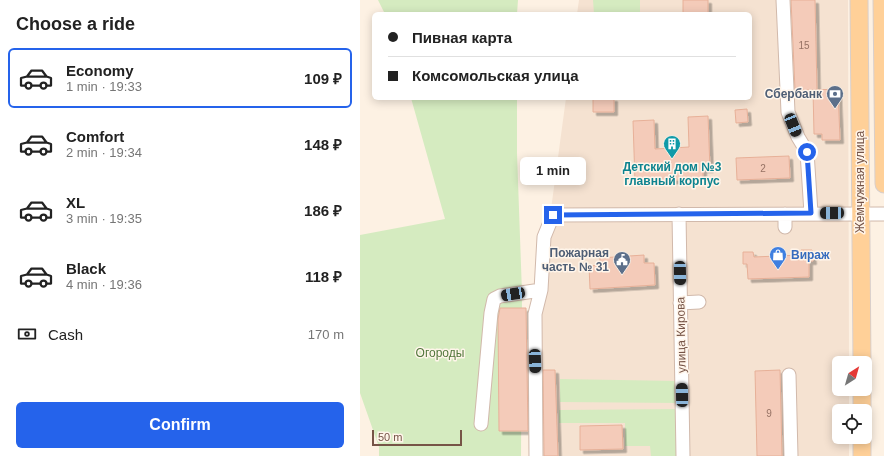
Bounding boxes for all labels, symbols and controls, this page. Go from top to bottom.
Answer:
text: Choose a ride [16,14,135,34]
text: Пивная карта [412,29,512,46]
house number: 15 [798,40,810,51]
icon: car [18,60,54,96]
text: Economy [66,62,134,79]
text: Комсомольская улица [412,67,579,84]
text: 109 ₽ [304,70,342,87]
text: 1 min · 19:33 [66,79,142,94]
bank icon: Сбербанк [825,84,845,109]
place label: Сбербанк [765,87,823,101]
car [783,112,803,138]
icon: car [18,126,54,162]
text: Comfort [66,128,124,145]
street label: Жемчужная улица [853,130,867,233]
building icon: Детский дом №3 главный корпус [662,134,682,159]
text: 148 ₽ [304,136,342,153]
route start [798,143,816,161]
text: 2 min · 19:34 [66,145,142,160]
callout: 1 min [520,157,586,185]
place label: Детский дом №3 главный корпус [623,160,722,188]
text: 1 min [536,163,570,178]
house number: 2 [760,163,766,174]
icon: car [18,192,54,228]
text: XL [66,194,85,211]
text: 186 ₽ [304,202,342,219]
route end [544,206,562,224]
car [820,207,844,219]
text: 3 min · 19:35 [66,211,142,226]
shop icon: Вираж [768,245,788,270]
place label: Пожарная часть № 31 [542,246,609,274]
place label: Вираж [791,248,830,262]
public building icon: Пожарная часть № 31 [612,250,632,275]
icon: car [18,258,54,294]
text: Black [66,260,106,277]
car [674,261,686,285]
text: 118 ₽ [305,268,342,285]
text: 4 min · 19:36 [66,277,142,292]
car [500,286,526,302]
street label: улица Кирова [673,296,689,373]
icon: cash [16,323,38,345]
text: Cash [48,326,83,343]
text: 170 m [308,327,344,342]
park label: Огороды [416,346,464,360]
car [529,349,541,373]
north arrow [832,356,872,396]
map controls [832,356,872,444]
car [676,383,688,407]
button: Confirm [16,402,344,448]
button: locate [832,404,872,444]
house number: 9 [766,408,772,419]
scale bar [372,428,462,447]
text: 50 m [378,431,402,443]

